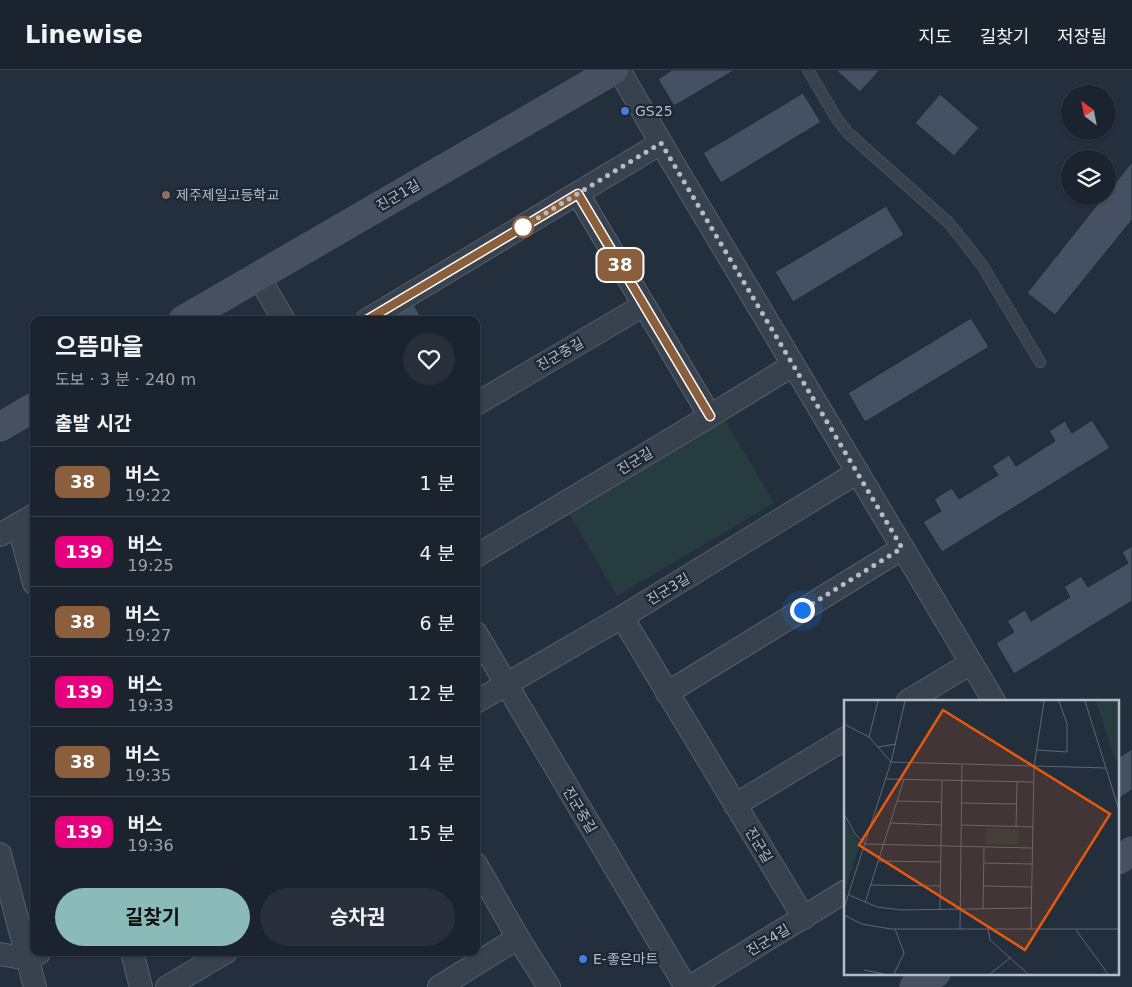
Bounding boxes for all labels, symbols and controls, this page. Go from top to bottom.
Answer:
text: Linewise [25,21,143,49]
text: 지도 [919,26,952,47]
text: 길찾기 [980,26,1029,47]
text: 저장됨 [1057,26,1107,47]
north arrow [1061,85,1116,140]
map controls [1061,85,1116,205]
place label: GS25 [635,103,673,119]
marker: GS25 [619,105,631,117]
button: layers [1061,150,1116,205]
street label: 진군1길 [373,176,423,214]
place label: 제주제일고등학교 [176,187,279,203]
marker: 제주제일고등학교 [160,189,172,201]
unlabelled marker [512,216,534,238]
line badge: 38 [598,249,642,281]
text: 38 [607,254,633,275]
text: 으뜸마을 [55,333,143,361]
button: heart [403,333,455,385]
street label: 진군중길 [534,334,586,374]
text: 도보 · 3 분 · 240 m [55,370,196,389]
text: 출발 시간 [55,412,132,434]
street label: 진군길 [614,444,656,478]
text: 버스 [125,463,160,485]
text: 38 [70,471,95,492]
text: 1 분 [419,472,455,494]
text: 19:22 [125,486,171,505]
text: 버스 [128,533,163,555]
text: 139 [65,541,103,562]
text: 4 분 [419,542,455,564]
text: 19:25 [128,556,174,575]
street label: 진군3길 [643,570,693,608]
your location [790,598,815,623]
text: 버스 [125,603,160,625]
text: 38 [70,611,95,632]
text: 6 분 [419,612,455,634]
text: 19:27 [125,626,171,645]
text: 버스 [128,673,163,695]
text: 139 [65,681,103,702]
text: 12 분 [407,682,455,704]
text: 19:33 [128,696,174,715]
inset map [844,700,1120,974]
text: 버스 [125,743,160,765]
text: 38 [70,751,95,772]
text: 14 분 [407,752,455,774]
text: 19:35 [125,766,171,785]
street label: 진군중길 [560,784,600,836]
text: 버스 [128,813,163,835]
text: 139 [65,821,103,842]
text: 15 분 [407,822,455,844]
street label: 진군길 [742,824,776,866]
text: 19:36 [128,836,174,855]
button: 길찾기 [55,888,250,946]
button: 승차권 [260,888,455,946]
street label: 진군4길 [743,921,793,959]
place label: E-좋은마트 [593,951,659,967]
marker: E-좋은마트 [577,953,589,965]

